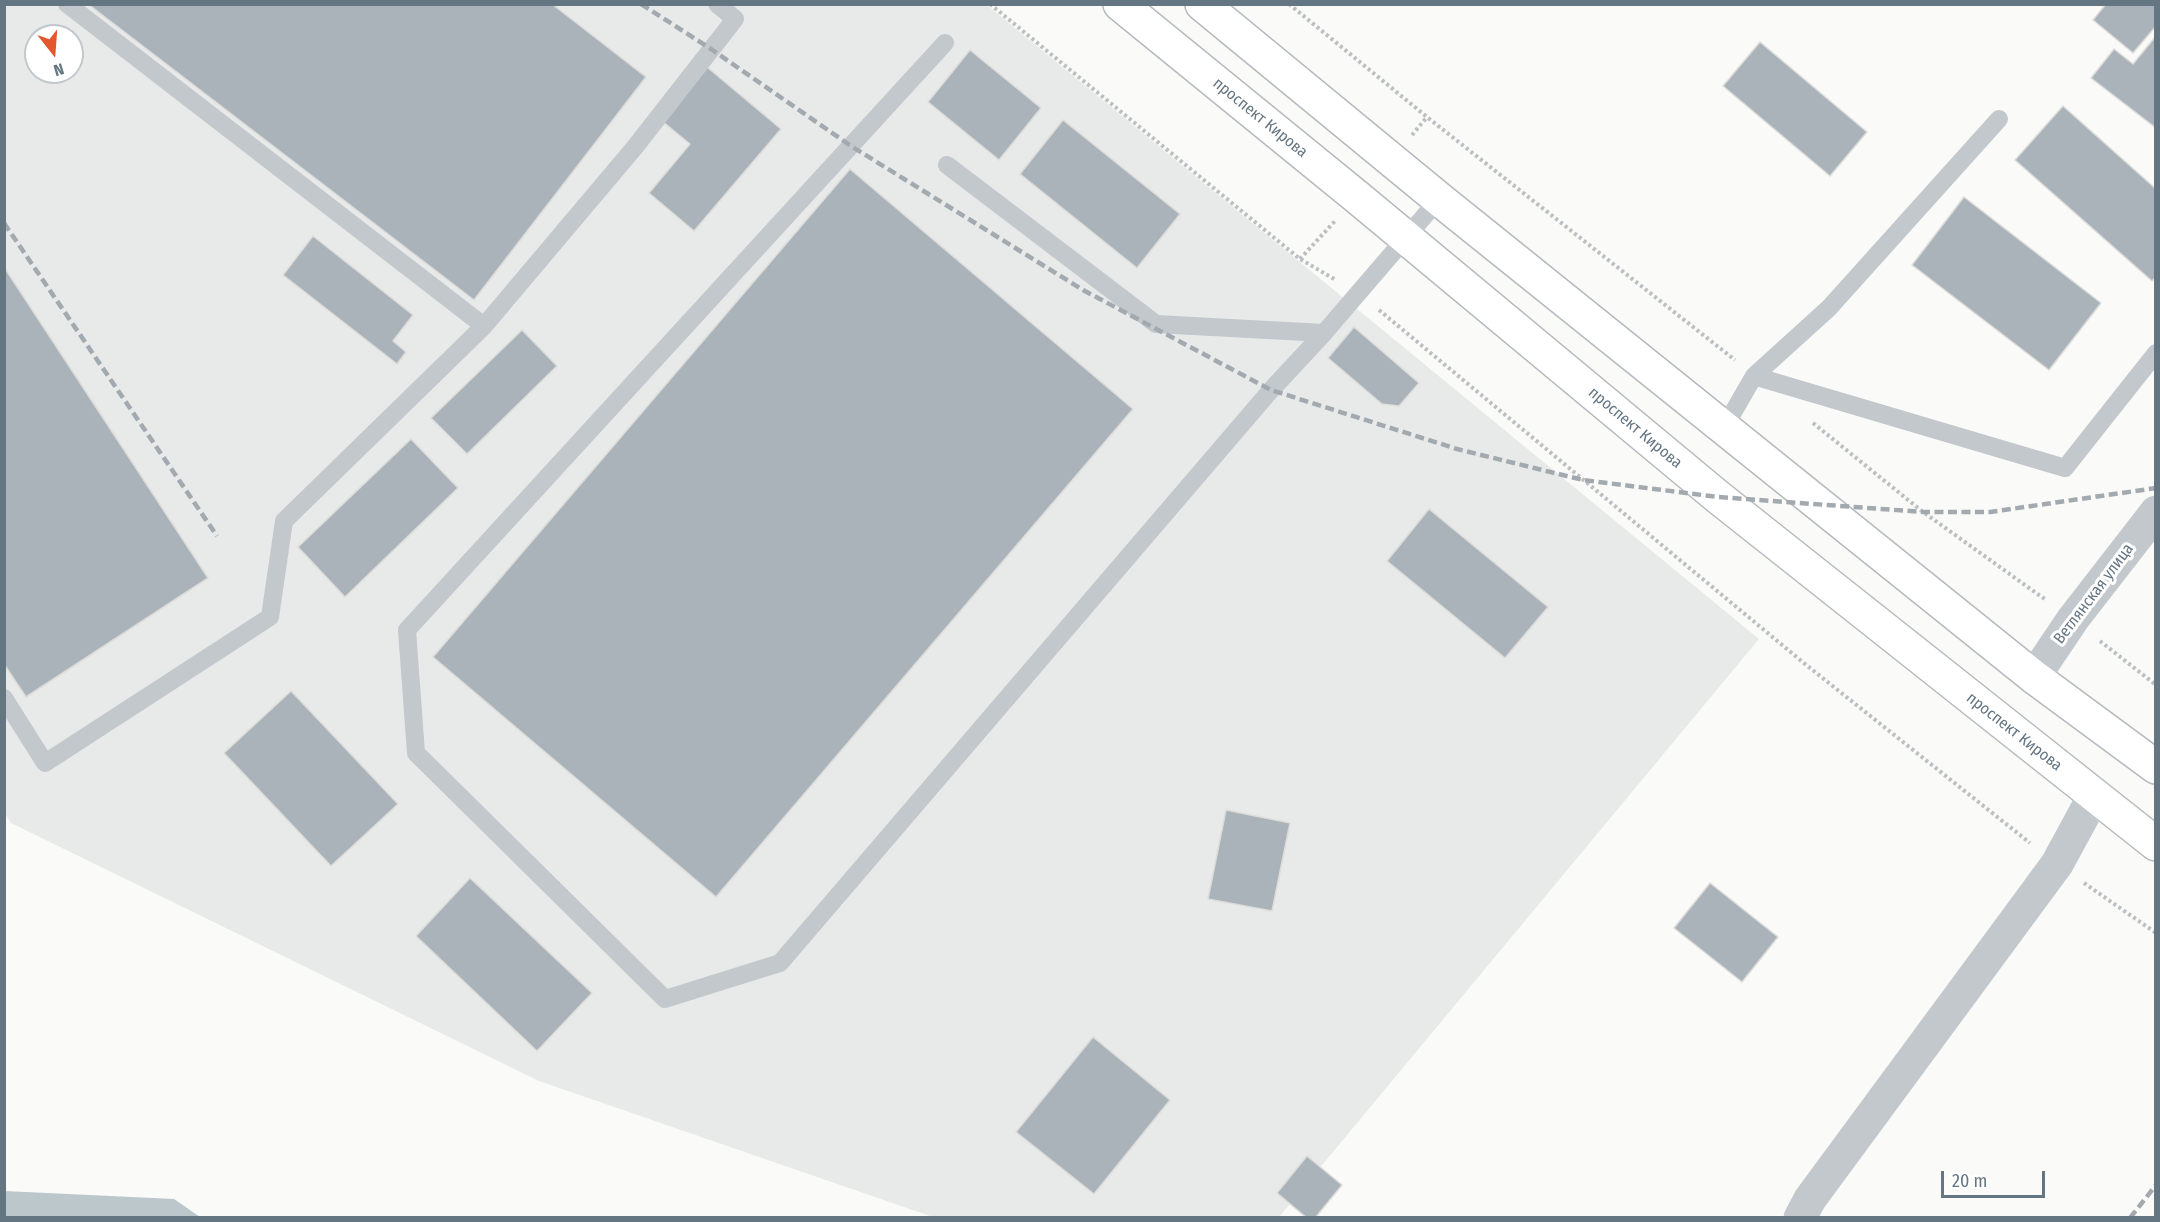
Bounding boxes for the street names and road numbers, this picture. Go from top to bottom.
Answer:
street label: проспект Кирова [1209,74,1311,162]
street label: проспект Кирова [1584,383,1686,473]
street label: Ветлянская улица [2050,540,2138,648]
street label: проспект Кирова [1962,689,2066,775]

